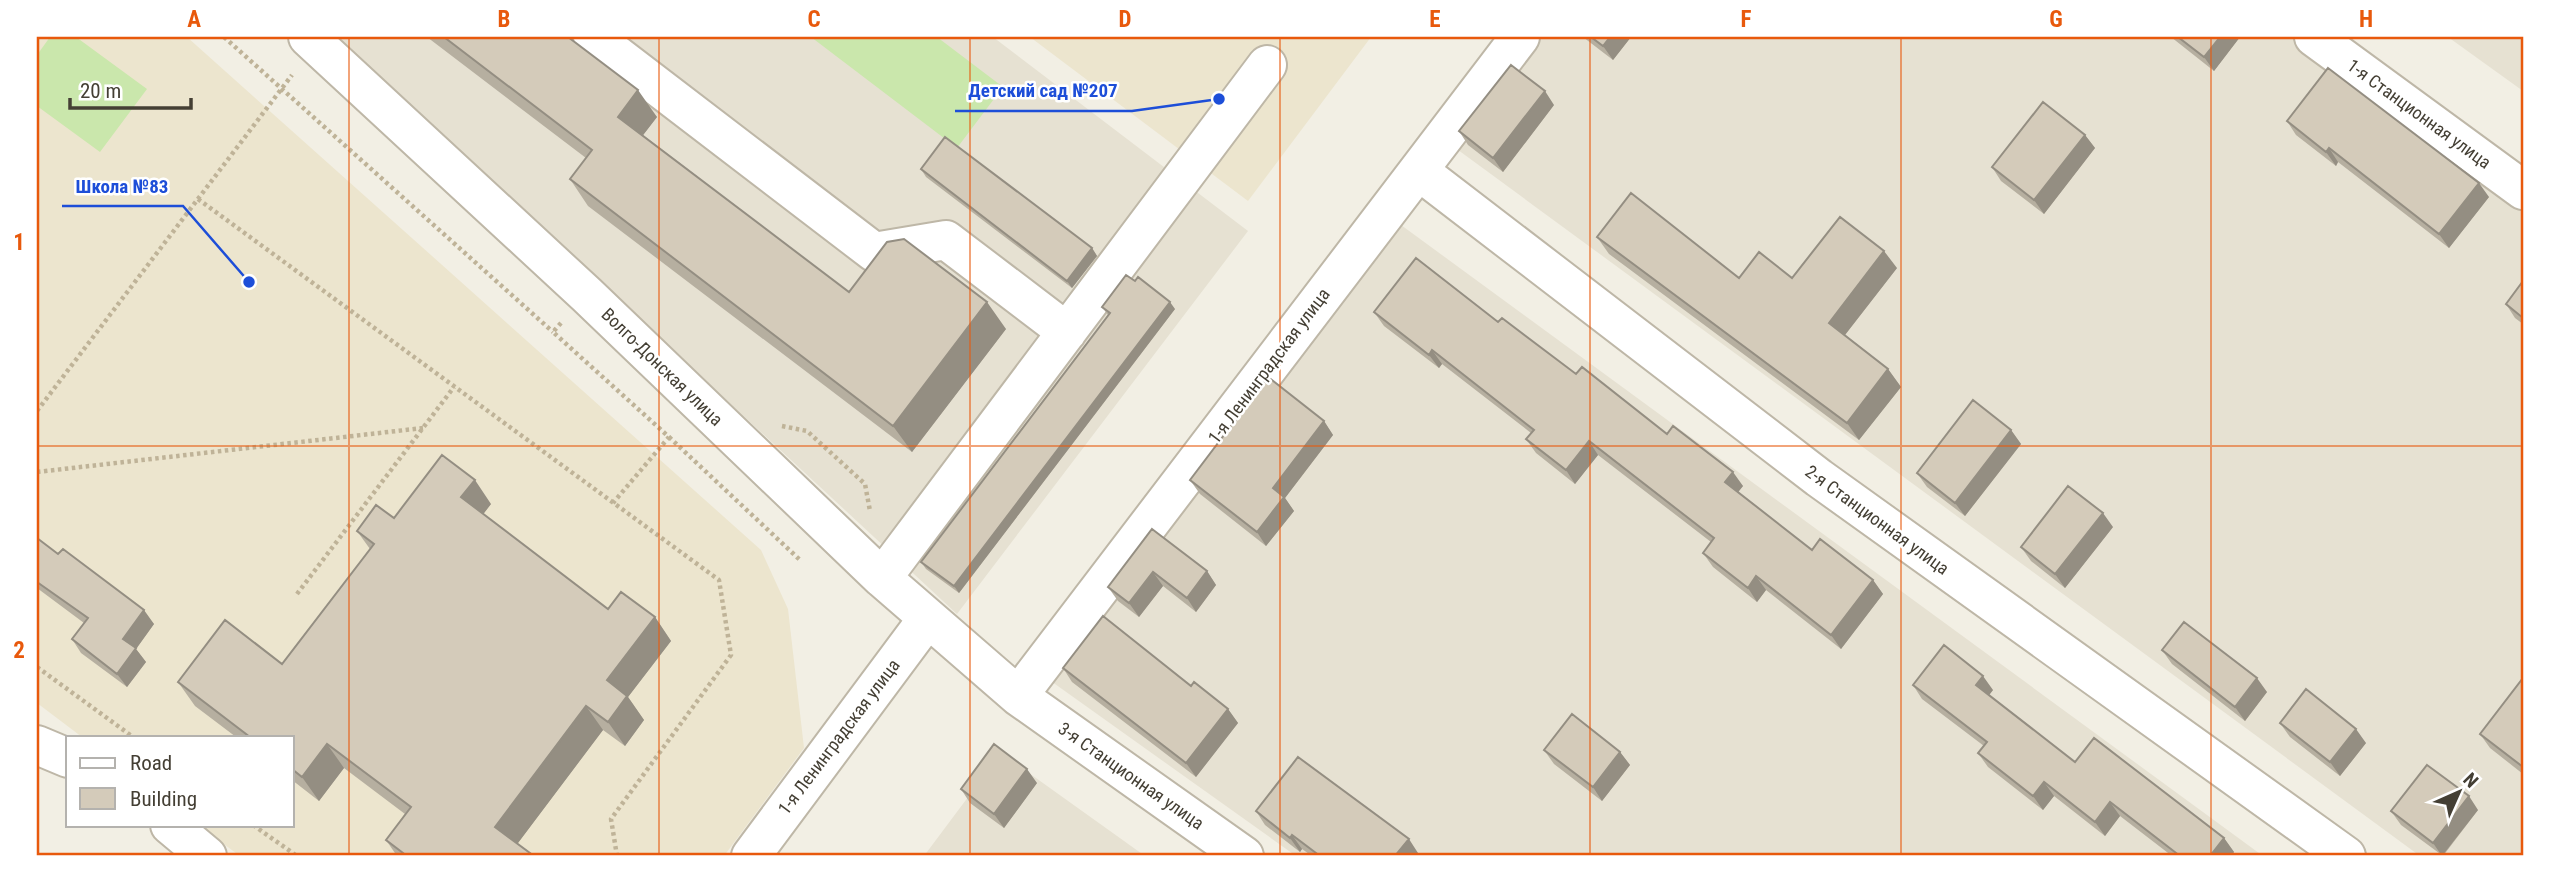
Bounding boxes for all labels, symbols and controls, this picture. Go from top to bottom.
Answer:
text: A [187,6,201,33]
text: B [498,6,510,33]
text: C [807,6,821,33]
text: D [1119,6,1132,33]
text: E [1429,6,1441,33]
text: F [1741,6,1752,33]
text: G [2049,6,2063,33]
text: H [2359,6,2373,33]
street label: 1-я Станционная улица [2343,54,2495,173]
scale bar [70,66,191,110]
callout: Детский сад №207 [955,71,1132,111]
text: 20 m [80,79,121,103]
text: Детский сад №207 [968,79,1118,102]
callout: Школа №83 [62,166,183,206]
text: Школа №83 [76,175,168,198]
text: 1 [13,229,25,256]
street label: 1-я Ленинградская улица [1203,284,1334,447]
street label: Волго-Донская улица [598,304,727,430]
street label: 2-я Станционная улица [1801,460,1953,579]
text: 2 [13,637,25,664]
street label: 1-я Ленинградская улица [773,655,904,818]
street label: 3-я Станционная улица [1055,717,1208,834]
legend [66,736,294,826]
text: Road [130,751,172,775]
north arrow [2424,756,2494,826]
text: N [2458,768,2483,793]
text: Building [130,787,197,811]

